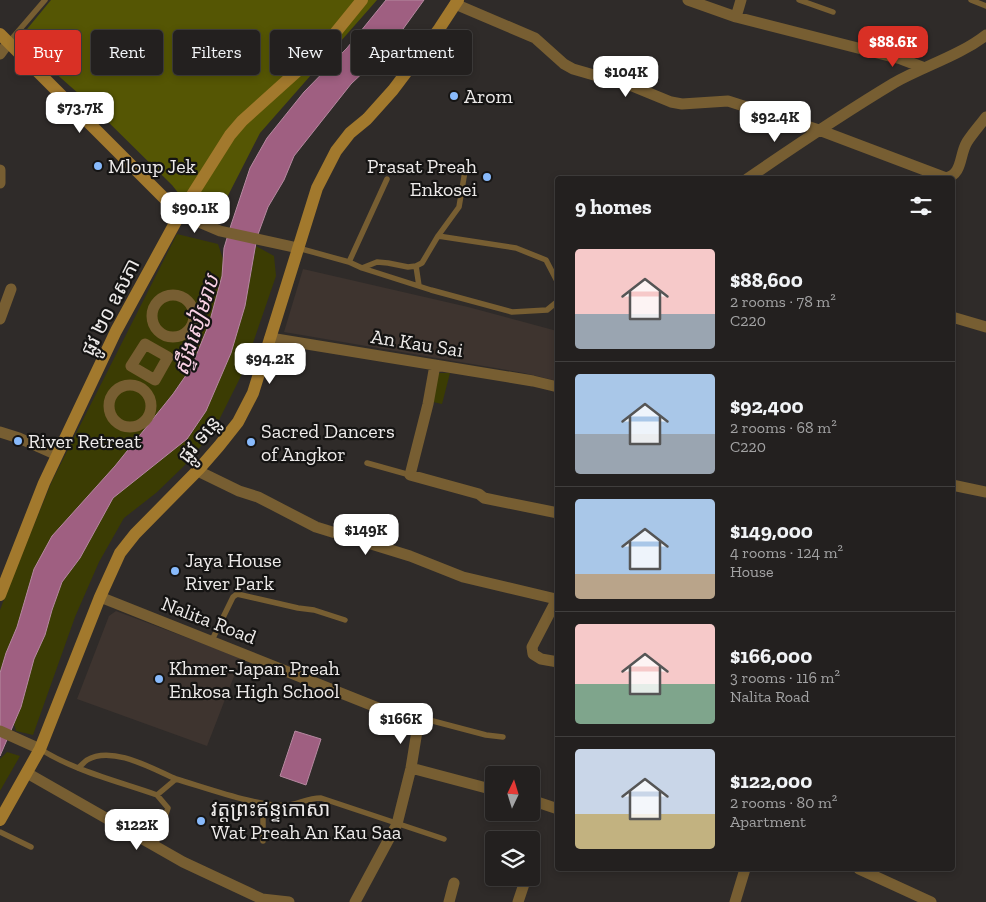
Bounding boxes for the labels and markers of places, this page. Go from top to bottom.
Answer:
pin: $88.6K [852,26,934,68]
pin: $104K [591,56,661,98]
place label: Arom [464,84,514,108]
marker: Arom [448,90,460,102]
pin: $73.7K [39,92,121,134]
pin: $92.4K [734,100,816,143]
place label: Mloup Jek [108,154,197,178]
place label: Prasat Preah Enkosei [367,154,478,201]
marker: Mloup Jek [92,160,104,172]
marker: Prasat Preah Enkosei [481,171,493,183]
pin: $90.1K [154,192,236,234]
pin: $94.2K [229,342,311,385]
place label: Sacred Dancers of Angkor [261,419,395,466]
place label: River Retreat [28,429,142,453]
marker: River Retreat [12,435,24,447]
marker: Sacred Dancers of Angkor [245,436,257,448]
pin: $149K [331,514,401,556]
place label: Jaya House River Park [185,548,282,595]
marker: Jaya House River Park [169,565,181,577]
place label: Khmer-Japan Preah Enkosa High School [169,656,341,703]
marker: Khmer-Japan Preah Enkosa High School [153,673,165,685]
pin: $166K [366,702,436,745]
place label: វត្តព្រះឥន្ទកោសា Wat Preah An Kau Saa [211,797,402,844]
pin: $122K [102,808,172,851]
marker: វត្តព្រះឥន្ទកោសា Wat Preah An Kau Saa [195,815,207,827]

